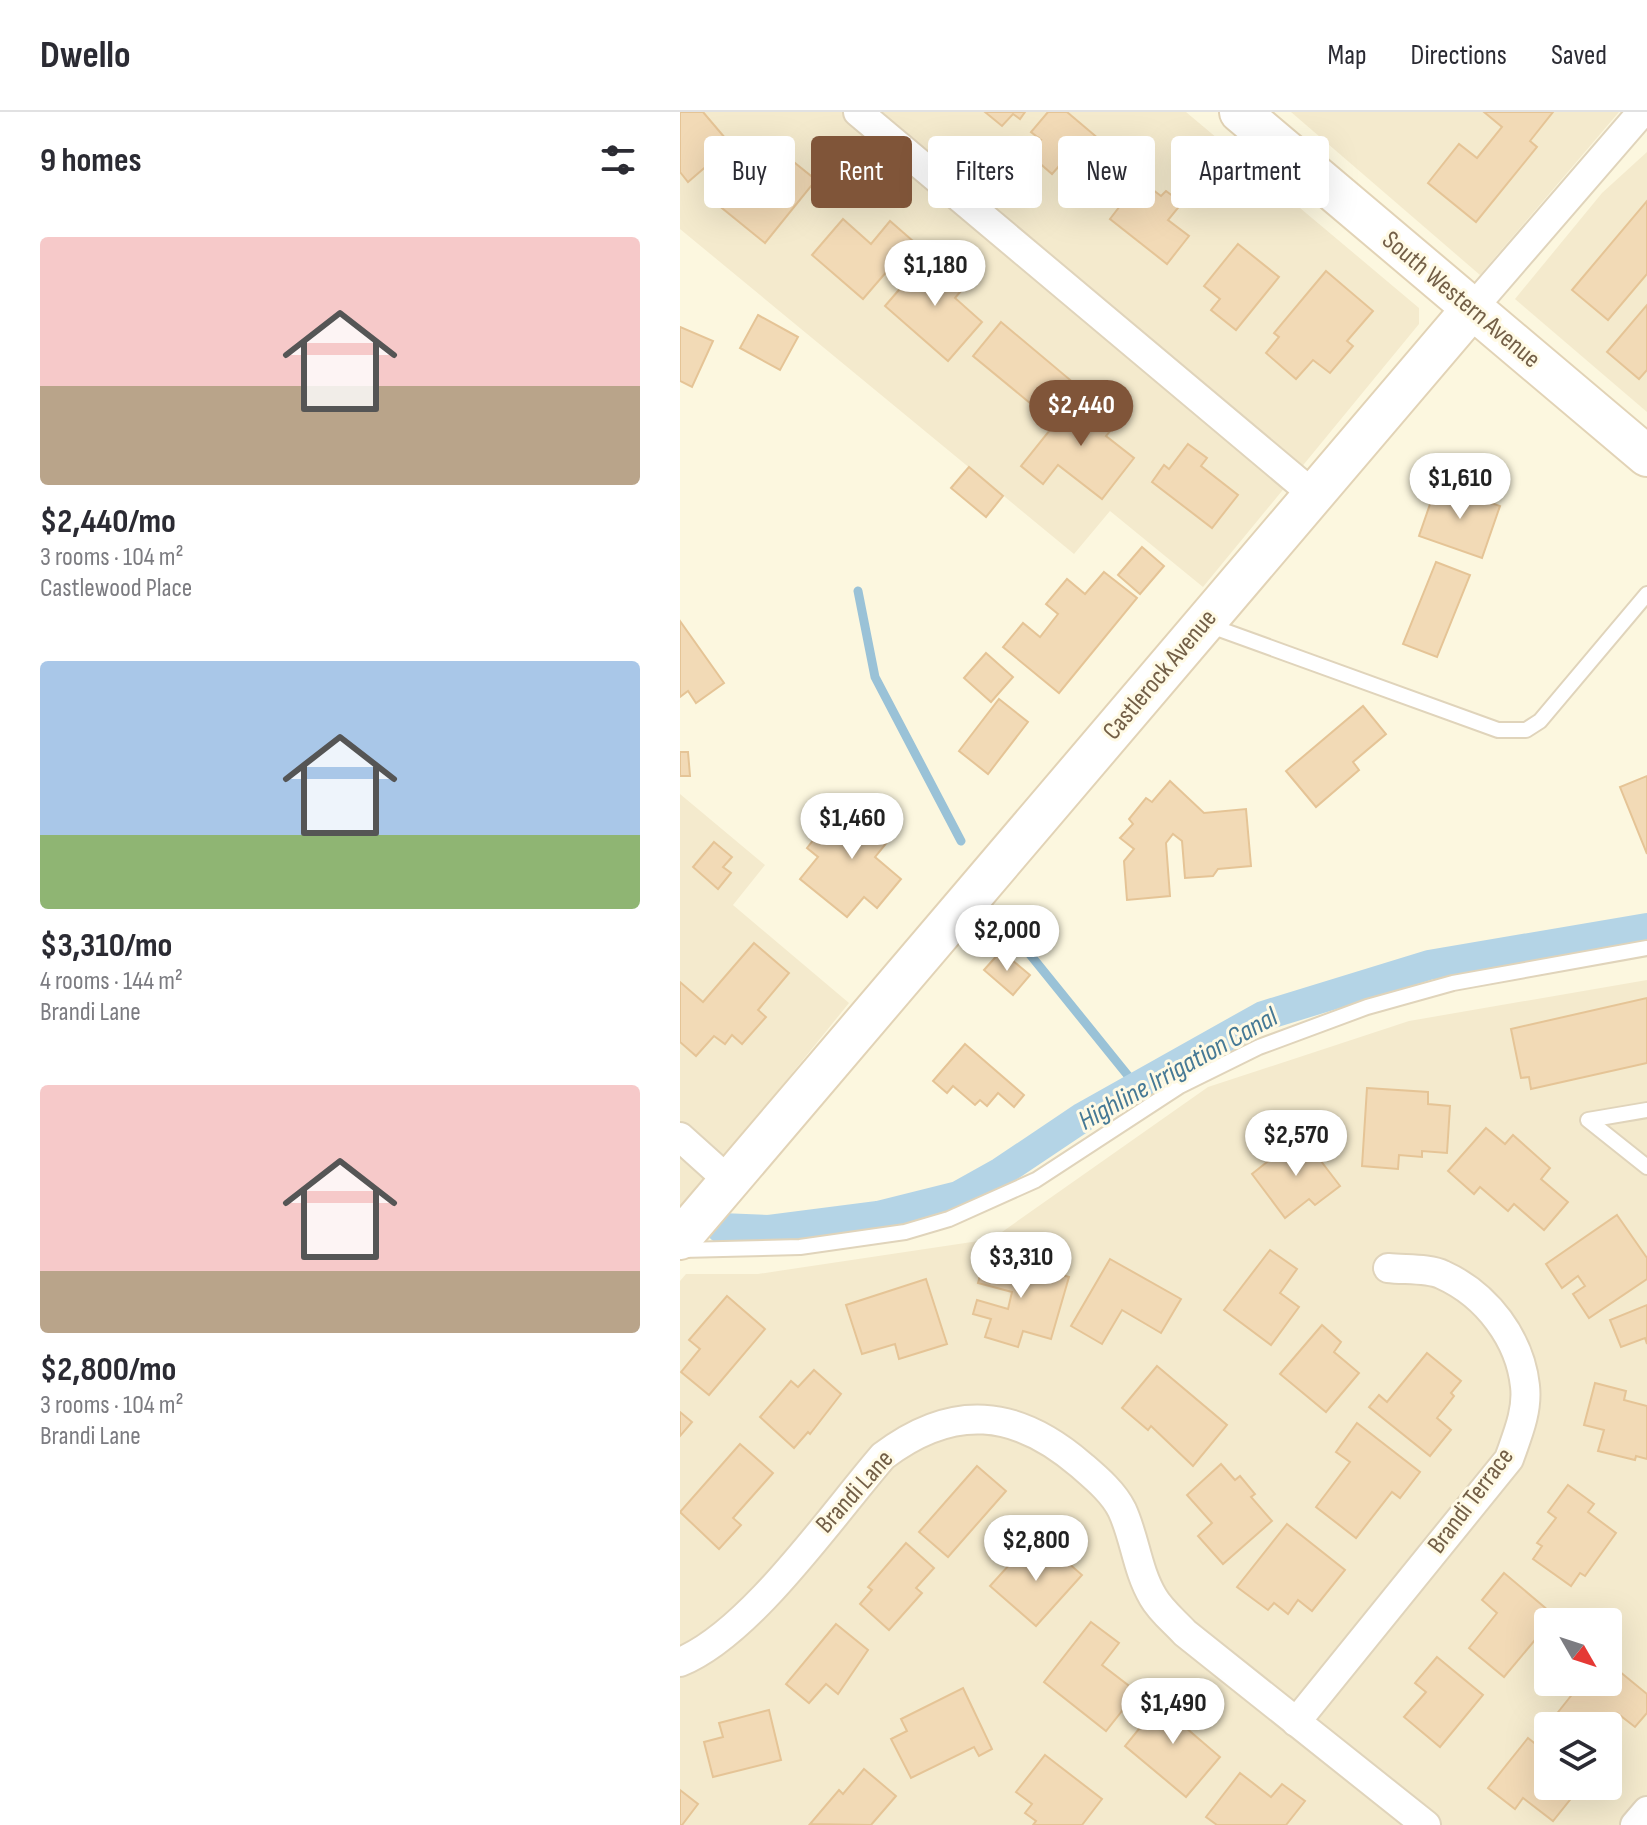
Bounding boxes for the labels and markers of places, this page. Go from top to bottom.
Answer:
pin: $1,180 [870,240,1000,308]
pin: $2,440 [1016,380,1146,448]
pin: $1,610 [1395,453,1525,521]
pin: $1,460 [787,793,917,861]
pin: $2,000 [942,905,1072,973]
pin: $2,570 [1231,1110,1361,1178]
pin: $3,310 [956,1232,1086,1300]
pin: $2,800 [971,1515,1101,1583]
pin: $1,490 [1108,1678,1238,1746]

